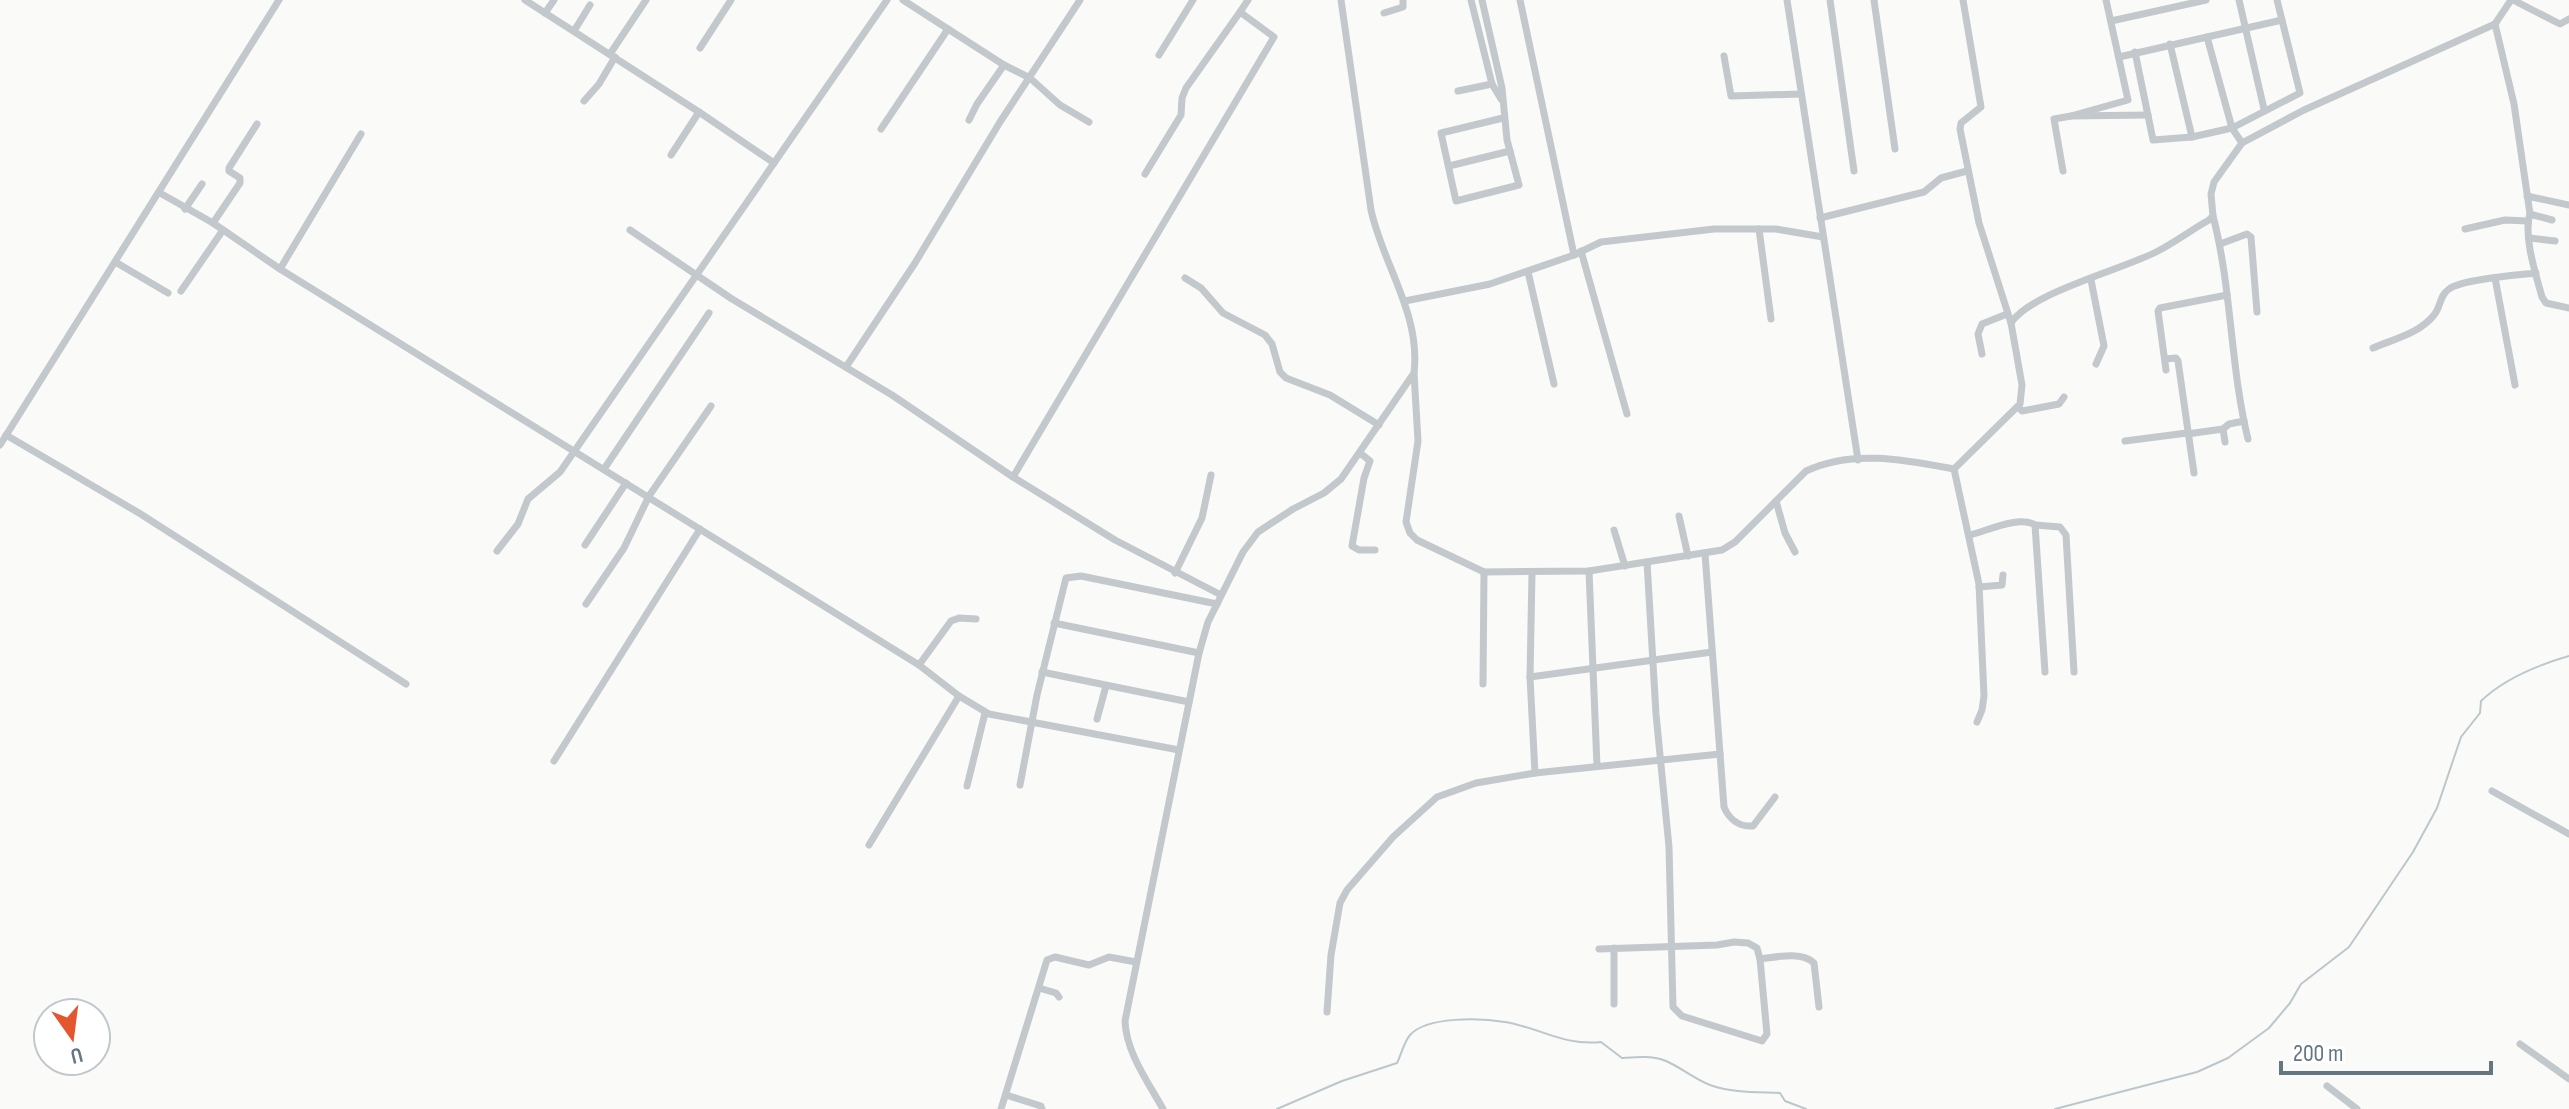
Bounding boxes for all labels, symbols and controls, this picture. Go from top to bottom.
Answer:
north arrow [32,997,112,1077]
scale bar [2281,1025,2491,1075]
text: 200 m [2293,1039,2344,1068]
text: U [68,1040,85,1069]

